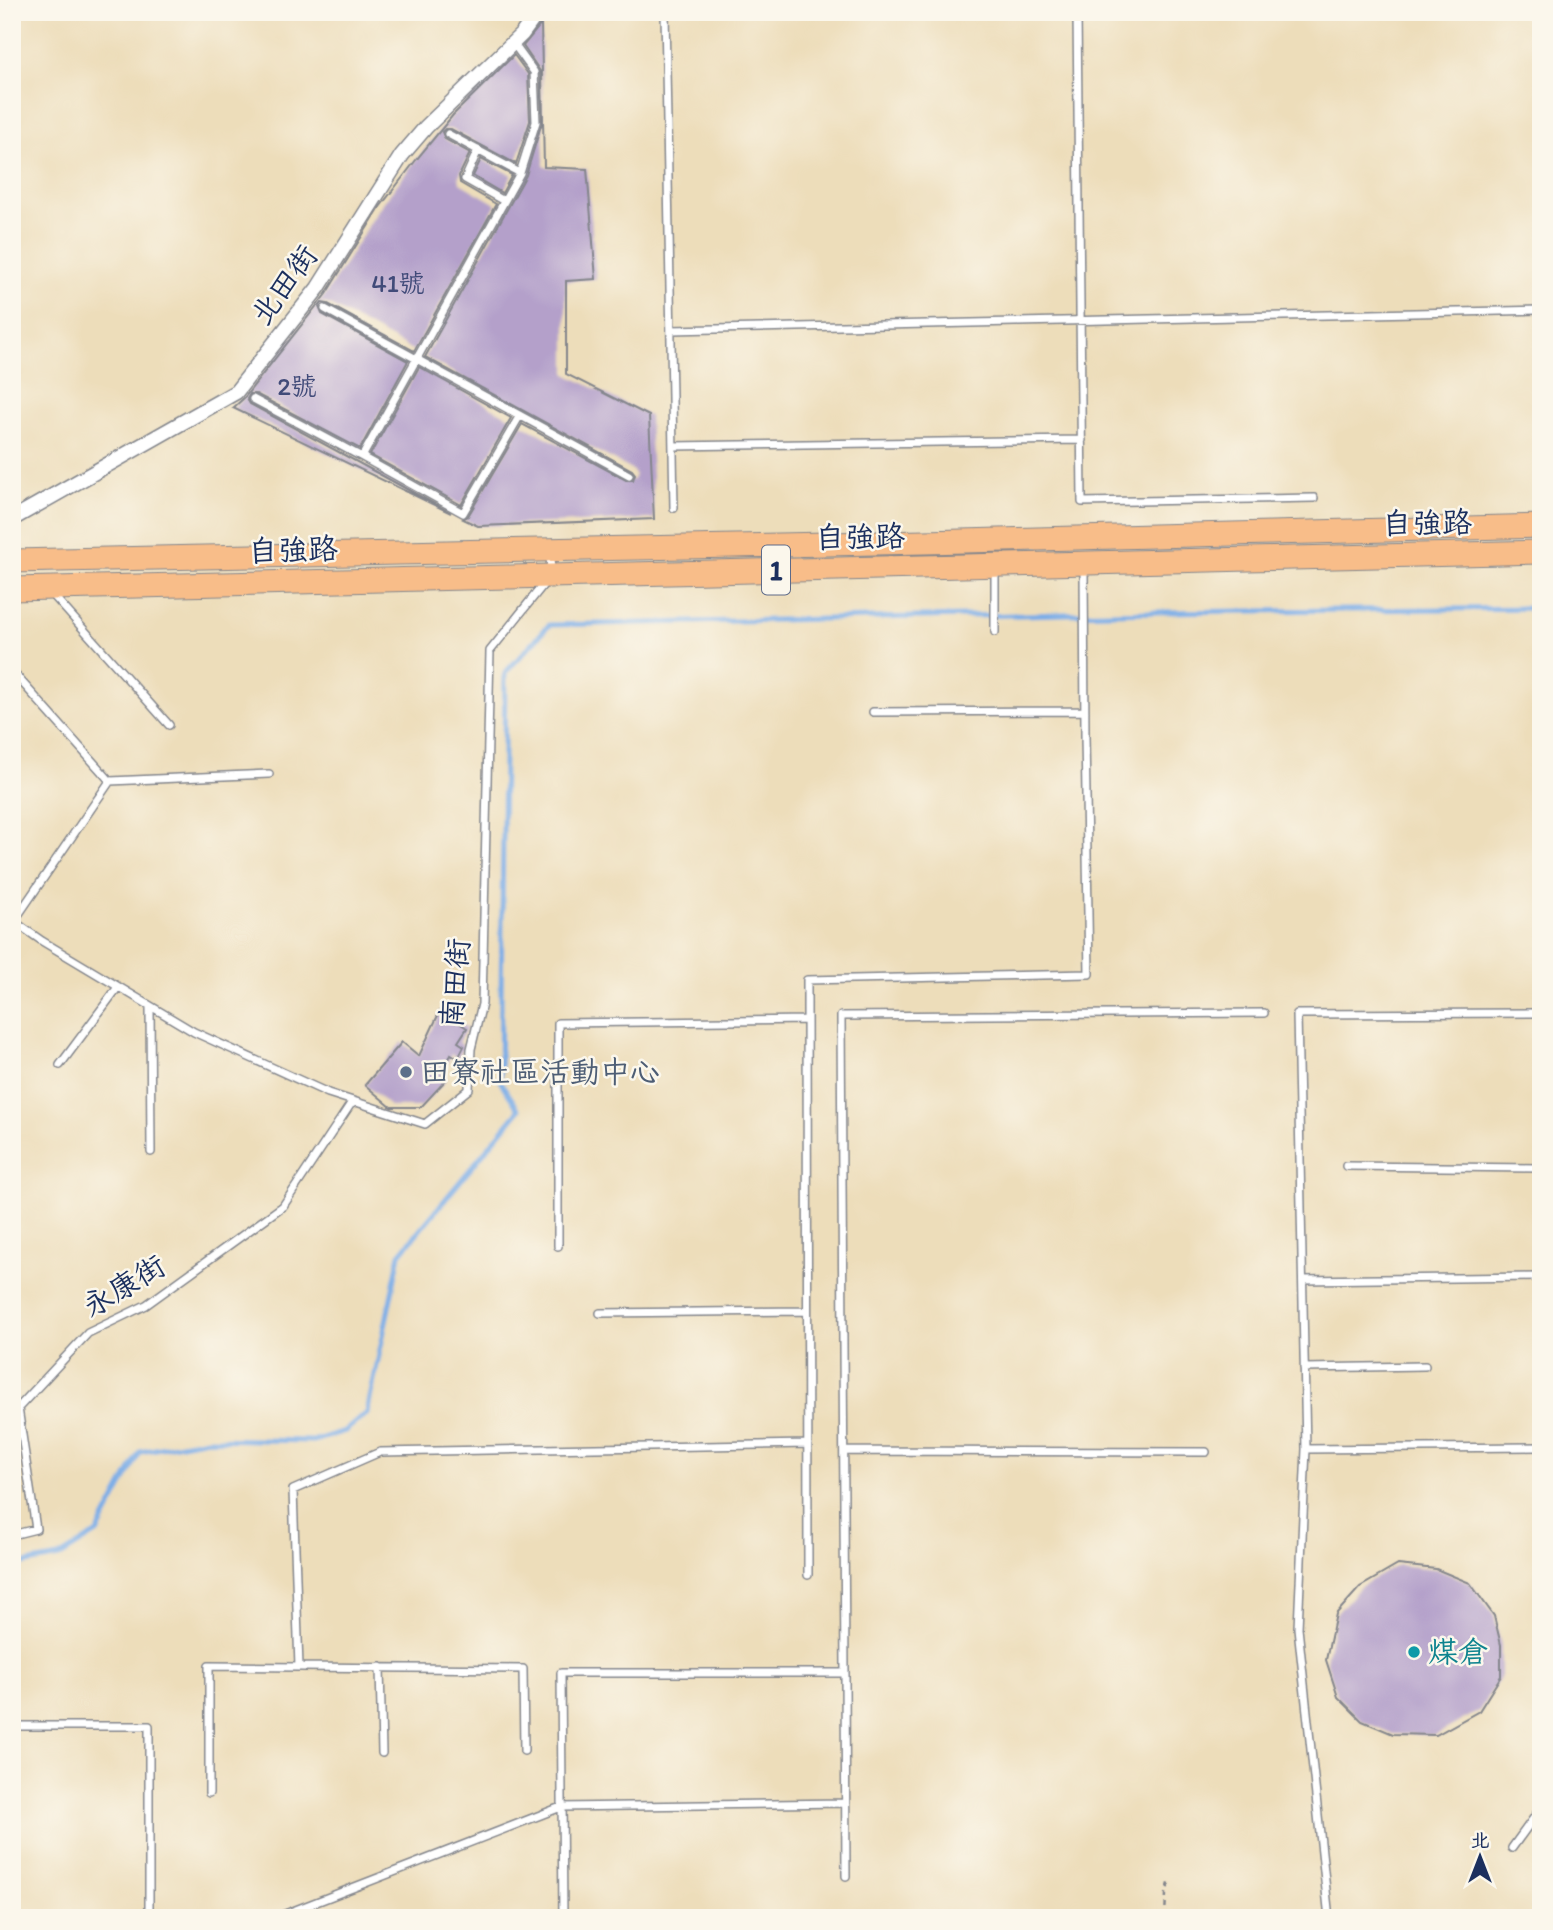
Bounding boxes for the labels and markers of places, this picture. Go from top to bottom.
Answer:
place label: 田寮社區活動中心 [420,1053,660,1090]
marker: 田寮社區活動中心 [398,1064,414,1080]
place label: 煤倉 [1428,1633,1488,1670]
marker: 煤倉 [1406,1644,1422,1660]

